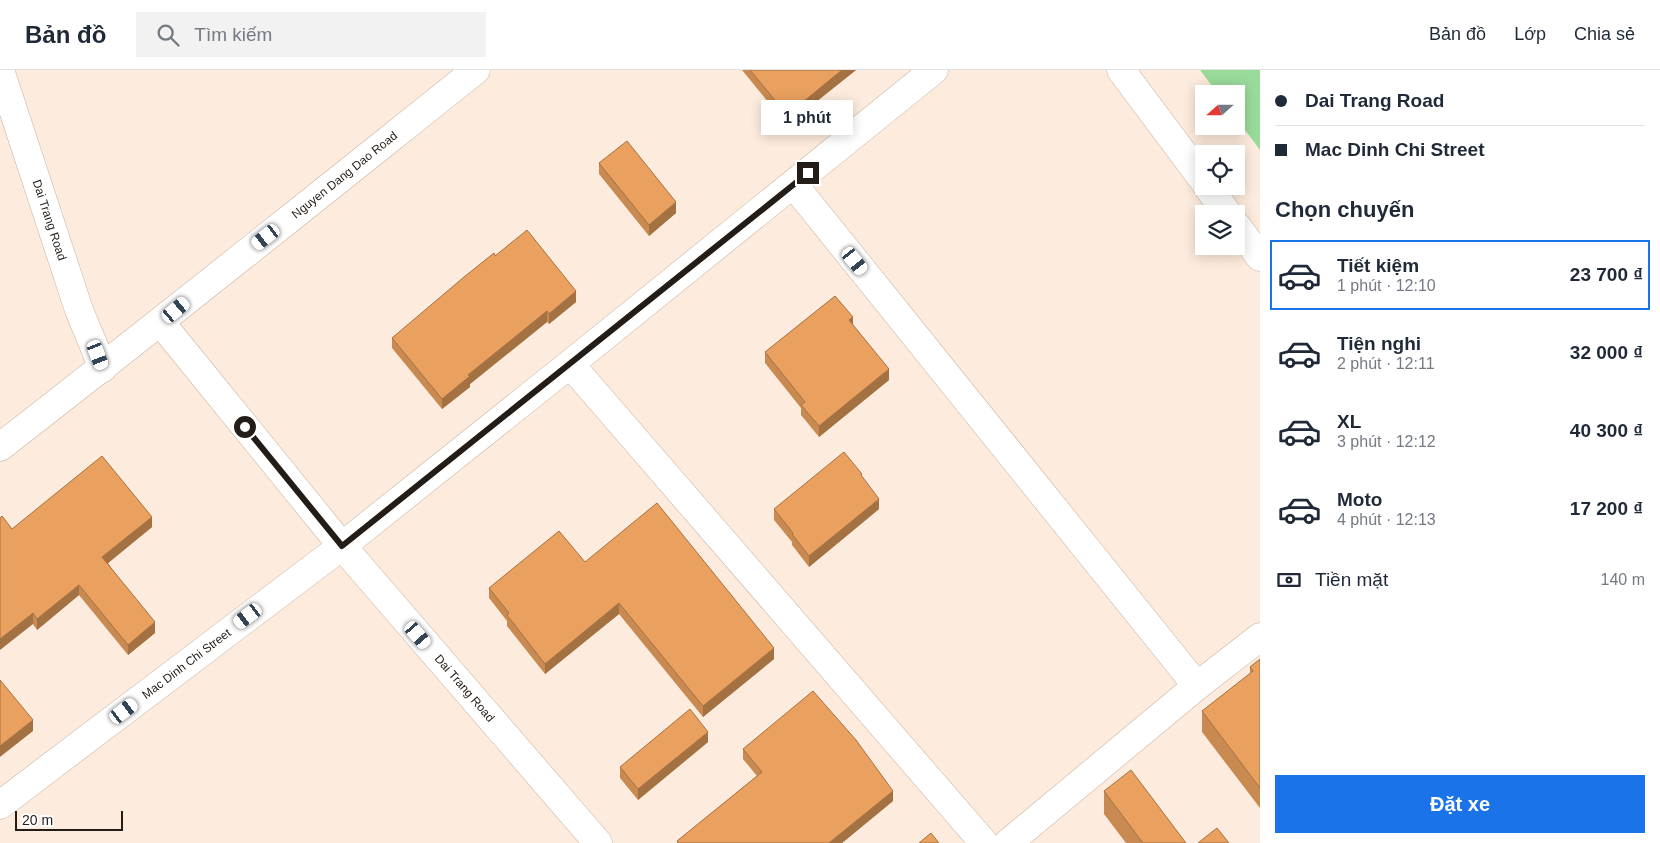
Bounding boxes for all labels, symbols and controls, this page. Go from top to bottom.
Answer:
search box [136,12,486,57]
text: Bản đồ [25,21,106,48]
icon: search [154,21,182,49]
text: Tìm kiếm [194,24,272,45]
text: Bản đồ [1429,24,1486,44]
text: Lớp [1514,24,1546,44]
text: Chia sẻ [1574,24,1635,44]
north arrow [1195,85,1245,135]
map controls [1195,85,1245,255]
text: Dai Trang Road [1305,90,1444,111]
callout: 1 phút [762,101,854,136]
text: 1 phút [783,109,831,126]
street label: Nguyen Dang Dao Road [289,129,400,221]
text: Mac Dinh Chi Street [1305,139,1484,160]
button: locate [1195,145,1245,195]
route end [797,162,819,184]
street label: Dai Trang Road [30,178,69,262]
text: Chọn chuyến [1275,197,1414,222]
button: layers [1195,205,1245,255]
car [249,222,282,252]
car [839,245,870,277]
icon: car [1277,253,1322,298]
text: Tiết kiệm [1337,255,1419,276]
text: 23 700 ₫ [1570,264,1643,285]
text: 1 phút · 12:10 [1337,277,1436,294]
car [159,295,192,325]
icon: car [1277,331,1322,376]
text: Tiện nghi [1337,333,1421,354]
car [85,338,110,372]
text: 32 000 ₫ [1570,342,1643,363]
text: 2 phút · 12:11 [1337,355,1435,372]
icon: car [1277,409,1322,454]
text: XL [1337,411,1361,432]
route start [234,416,256,438]
text: 40 300 ₫ [1570,420,1643,441]
text: 3 phút · 12:12 [1337,433,1436,450]
icon: car [1277,487,1322,532]
text: Moto [1337,489,1382,510]
text: 17 200 ₫ [1570,498,1643,519]
text: 4 phút · 12:13 [1337,511,1436,528]
icon: cash [1275,566,1303,594]
text: Tiền mặt [1315,569,1388,590]
text: 140 m [1601,571,1645,588]
car [231,601,264,631]
car [402,619,433,651]
street label: Mac Dinh Chi Street [139,625,234,702]
street label: Dai Trang Road [432,652,497,725]
car [107,696,140,726]
button: Đặt xe [1275,775,1645,833]
scale bar [15,808,122,831]
text: 20 m [22,812,53,828]

